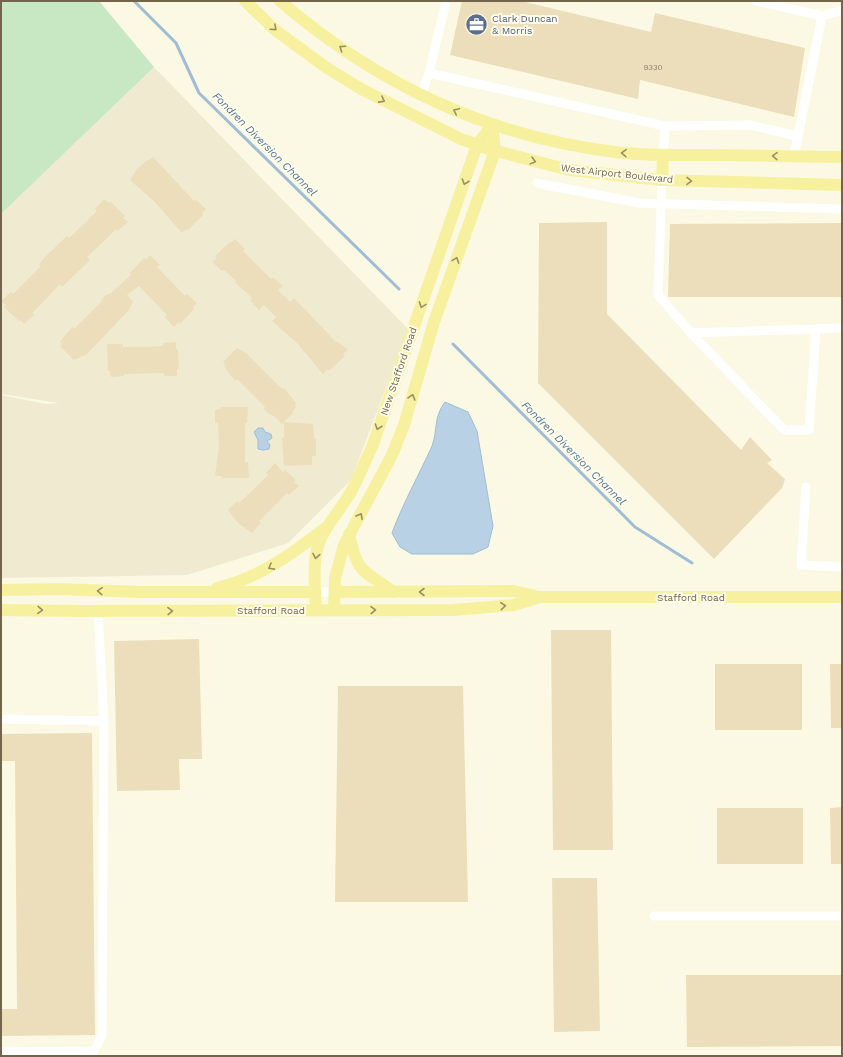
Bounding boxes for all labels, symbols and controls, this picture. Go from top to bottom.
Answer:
office icon: Clark Duncan & Morris [464,11,490,37]
place label: Clark Duncan & Morris [492,13,558,36]
one-way arrow [269,23,276,30]
one-way arrow [340,46,347,53]
house number: 9330 [643,63,663,72]
water label: Fondren Diversion Channel [210,90,320,200]
one-way arrow [377,95,385,102]
one-way arrow [452,108,460,116]
one-way arrow [621,148,627,157]
one-way arrow [772,152,778,160]
one-way arrow [530,156,536,164]
street label: West Airport Boulevard [560,162,674,185]
one-way arrow [686,176,692,185]
one-way arrow [461,178,469,185]
one-way arrow [452,257,460,264]
one-way arrow [418,301,426,308]
street label: New Stafford Road [378,326,419,417]
one-way arrow [407,394,416,401]
water label: Fondren Diversion Channel [519,399,629,509]
one-way arrow [375,424,383,431]
one-way arrow [355,513,362,520]
one-way arrow [312,553,321,559]
one-way arrow [267,562,275,569]
one-way arrow [97,586,103,595]
one-way arrow [419,588,425,596]
street label: Stafford Road [657,592,725,603]
one-way arrow [500,601,506,610]
street label: Stafford Road [237,605,305,616]
one-way arrow [37,606,43,615]
one-way arrow [167,606,173,615]
one-way arrow [370,606,376,614]

